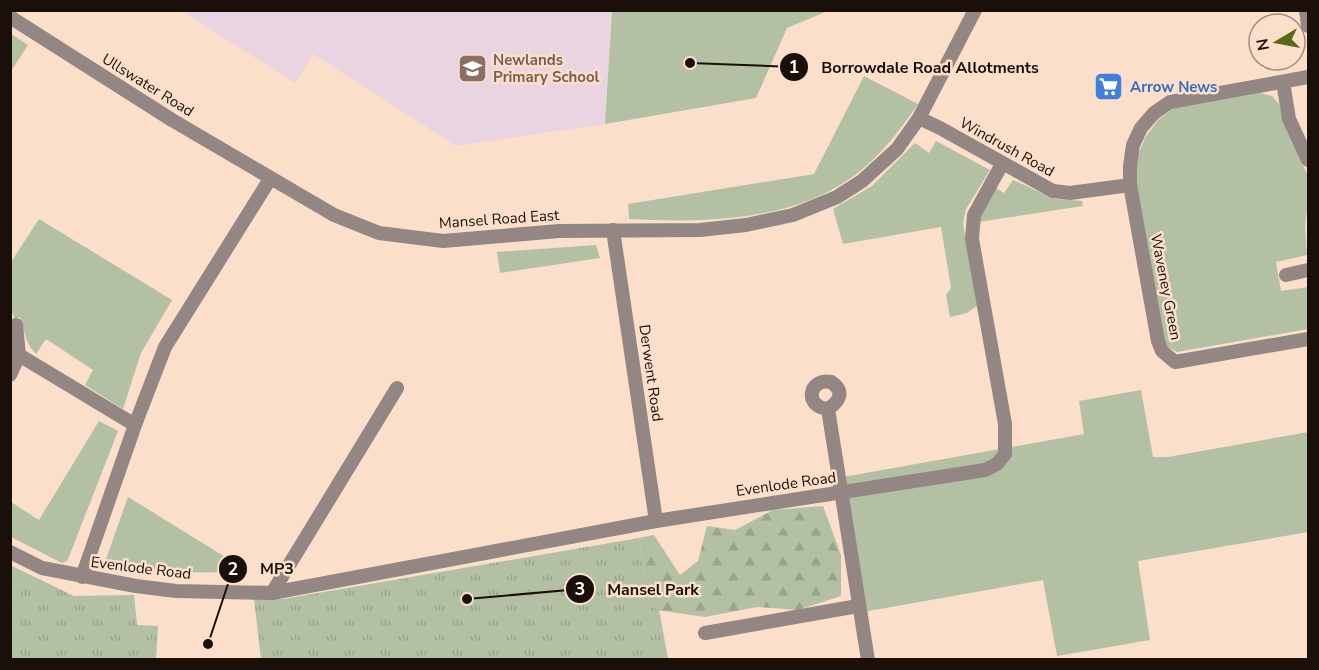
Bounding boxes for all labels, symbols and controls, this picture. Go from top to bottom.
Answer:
north arrow [1247,12,1307,72]
text: N [1251,37,1275,52]
street label: Ullswater Road [98,49,198,121]
place label: Newlands Primary School [493,50,600,87]
callout: Borrowdale Road Allotments [779,50,1051,84]
school or university icon: Newlands Primary School [456,53,488,85]
text: 1 [789,55,799,79]
text: Borrowdale Road Allotments [821,57,1039,79]
supermarket icon: Arrow News [1093,71,1125,103]
place label: Arrow News [1130,77,1217,97]
street label: Windrush Road [956,113,1058,181]
street label: Mansel Road East [438,205,561,233]
street label: Waveney Green [1146,232,1186,342]
street label: Derwent Road [634,323,668,423]
street label: Evenlode Road [735,467,837,501]
street label: Evenlode Road [90,552,192,584]
callout: MP3 [218,552,306,586]
text: 2 [228,557,238,581]
text: MP3 [260,558,294,580]
callout: Mansel Park [565,572,711,606]
text: 3 [575,577,585,601]
text: Mansel Park [607,579,699,601]

